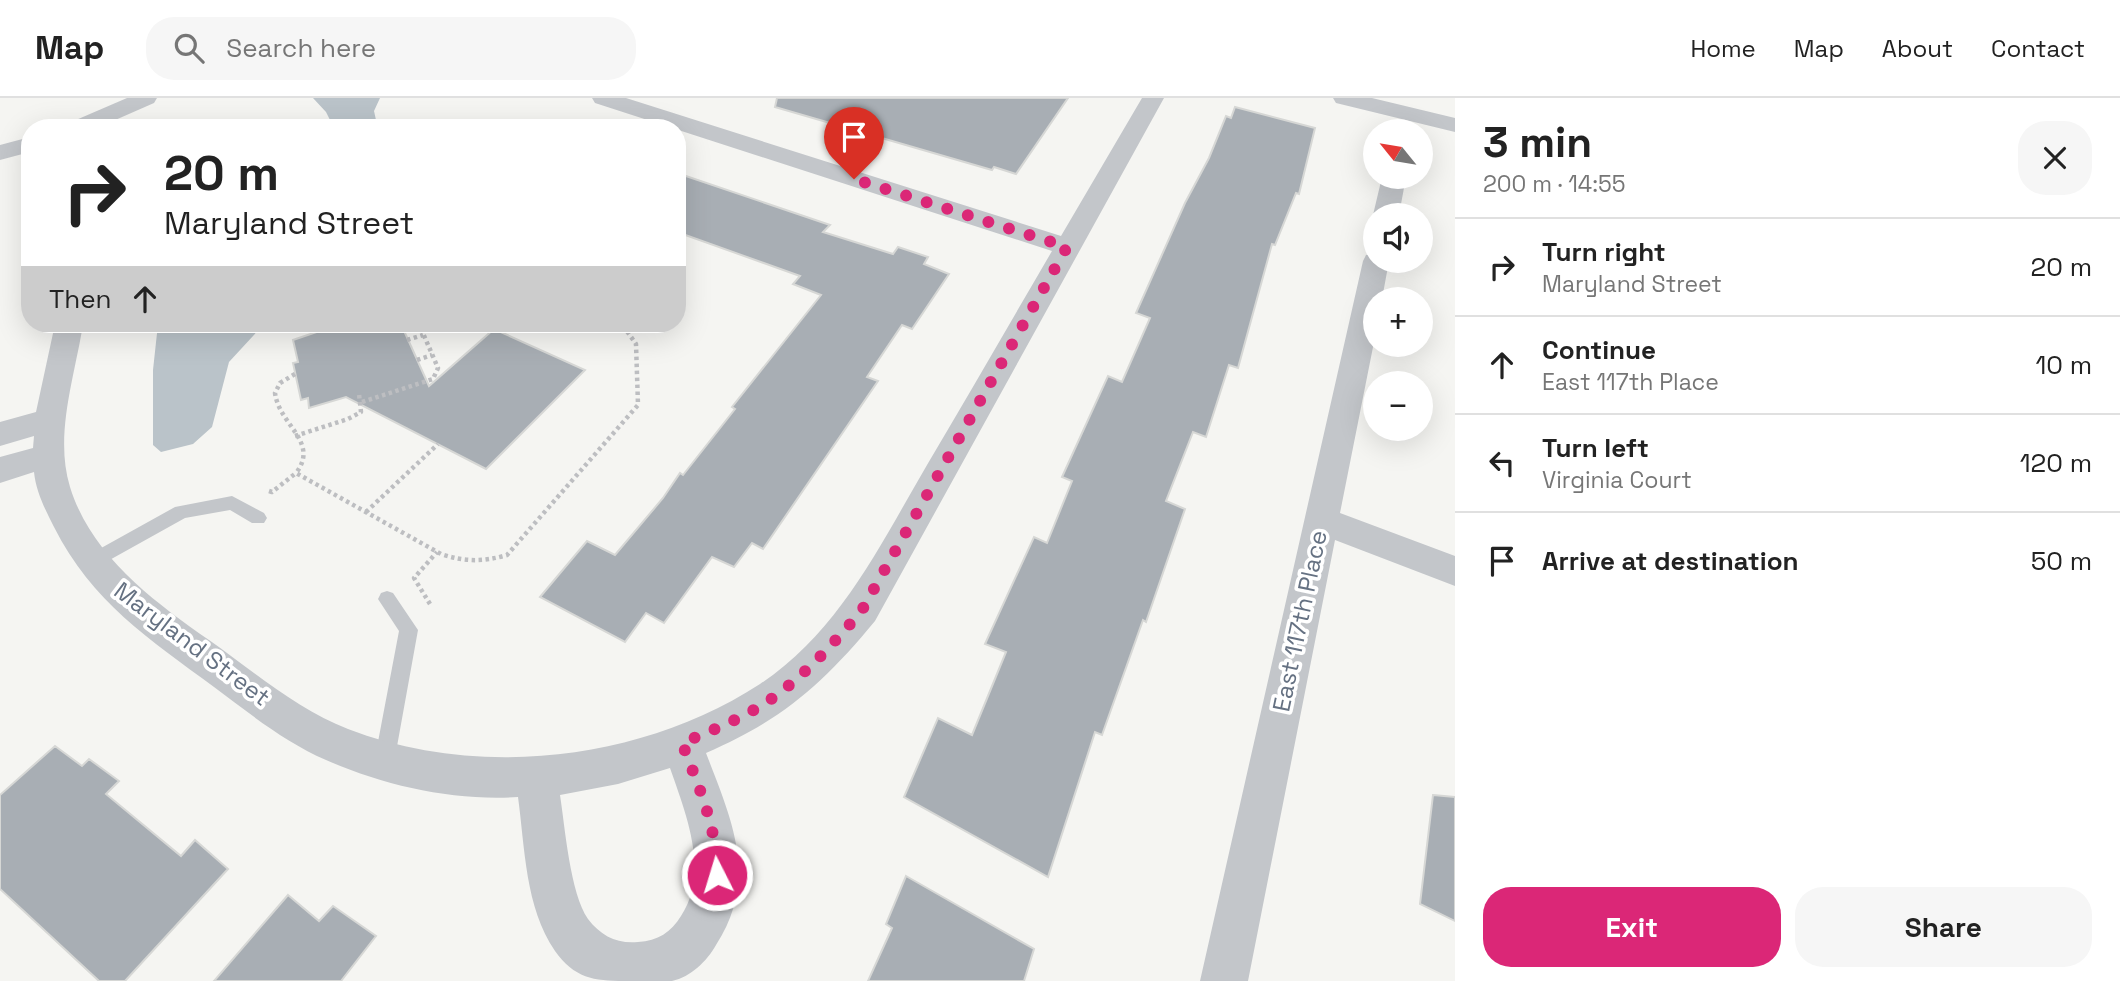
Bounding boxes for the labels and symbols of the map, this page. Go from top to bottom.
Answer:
pin [824,107,884,179]
north arrow [1363,119,1433,189]
street label: East 117th Place [1265,527,1334,714]
street label: Maryland Street [108,575,277,712]
position arrow [680,838,754,912]

